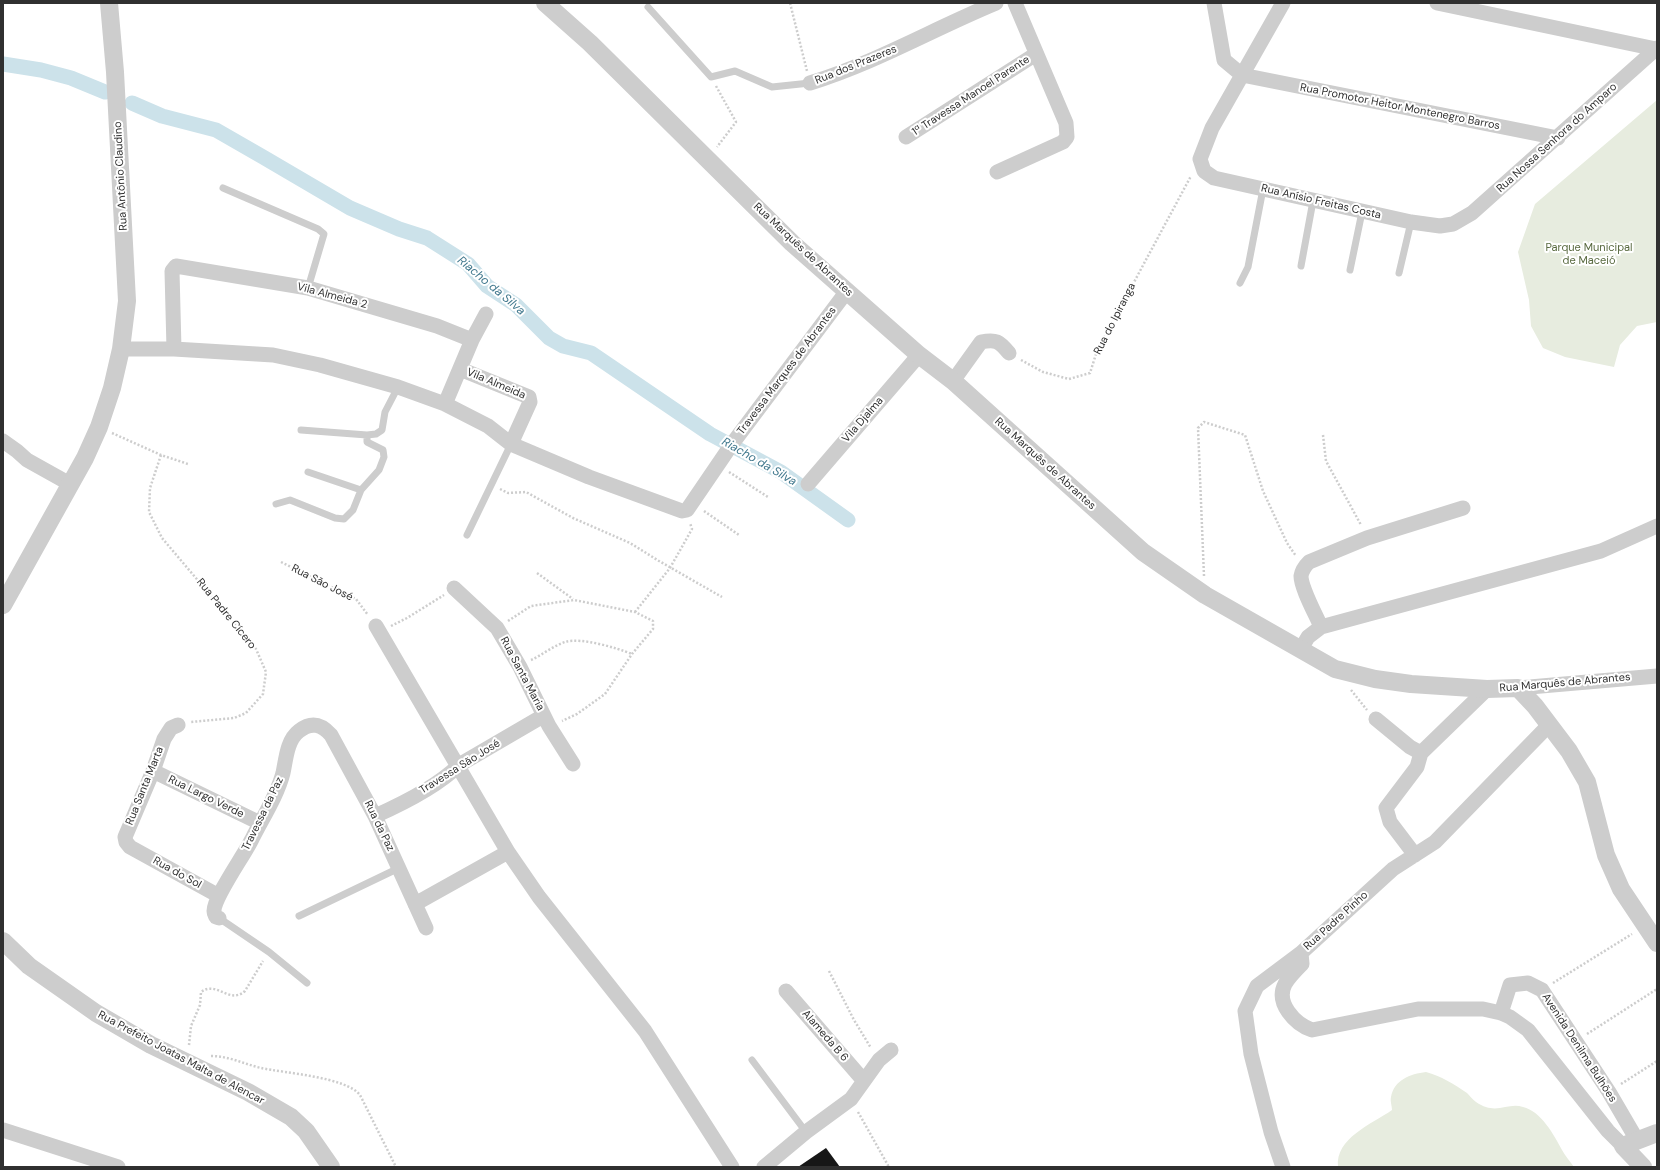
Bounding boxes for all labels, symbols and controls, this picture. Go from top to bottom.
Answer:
street label: Rua dos Prazeres [813,43,899,87]
street label: 1ª Travessa Manoel Parente [910,53,1032,139]
street label: Rua Nossa Senhora do Amparo [1494,80,1620,196]
street label: Rua Promotor Heitor Montenegro Barros [1299,81,1501,133]
street label: Rua Antônio Claudino [112,121,130,231]
street label: Rua Anísio Freitas Costa [1260,182,1382,222]
street label: Rua Marquês de Abrantes [750,200,856,300]
park label: Parque Municipal de Maceió [1545,241,1633,267]
water label: Riacho da Silva [454,253,528,319]
street label: Vila Almeida 2 [296,280,368,312]
street label: Rua do Ipiranga [1091,281,1139,357]
street label: Travessa Marques de Abrantes [735,304,839,438]
street label: Vila Almeida [465,366,527,402]
street label: Vila Djalma [840,395,886,445]
street label: Rua Marquês de Abrantes [992,415,1098,513]
water label: Riacho da Silva [719,435,799,489]
street label: Rua São José [289,562,355,604]
street label: Rua Padre Cícero [193,576,259,652]
street label: Rua Santa Maria [497,635,547,713]
street label: Rua Marquês de Abrantes [1499,671,1631,695]
street label: Travessa São José [417,737,503,797]
street label: Rua Santa Marta [123,745,167,827]
street label: Rua Largo Verde [166,773,246,821]
street label: Travessa da Paz [240,775,286,853]
street label: Rua da Paz [361,799,397,853]
street label: Rua do Sol [150,854,204,892]
street label: Rua Padre Pinho [1301,889,1371,953]
street label: Avenida Denilma Bulhões [1539,991,1619,1105]
street label: Alameda B 6 [799,1007,851,1065]
street label: Rua Prefeito Joatas Malta de Alencar [96,1008,266,1108]

